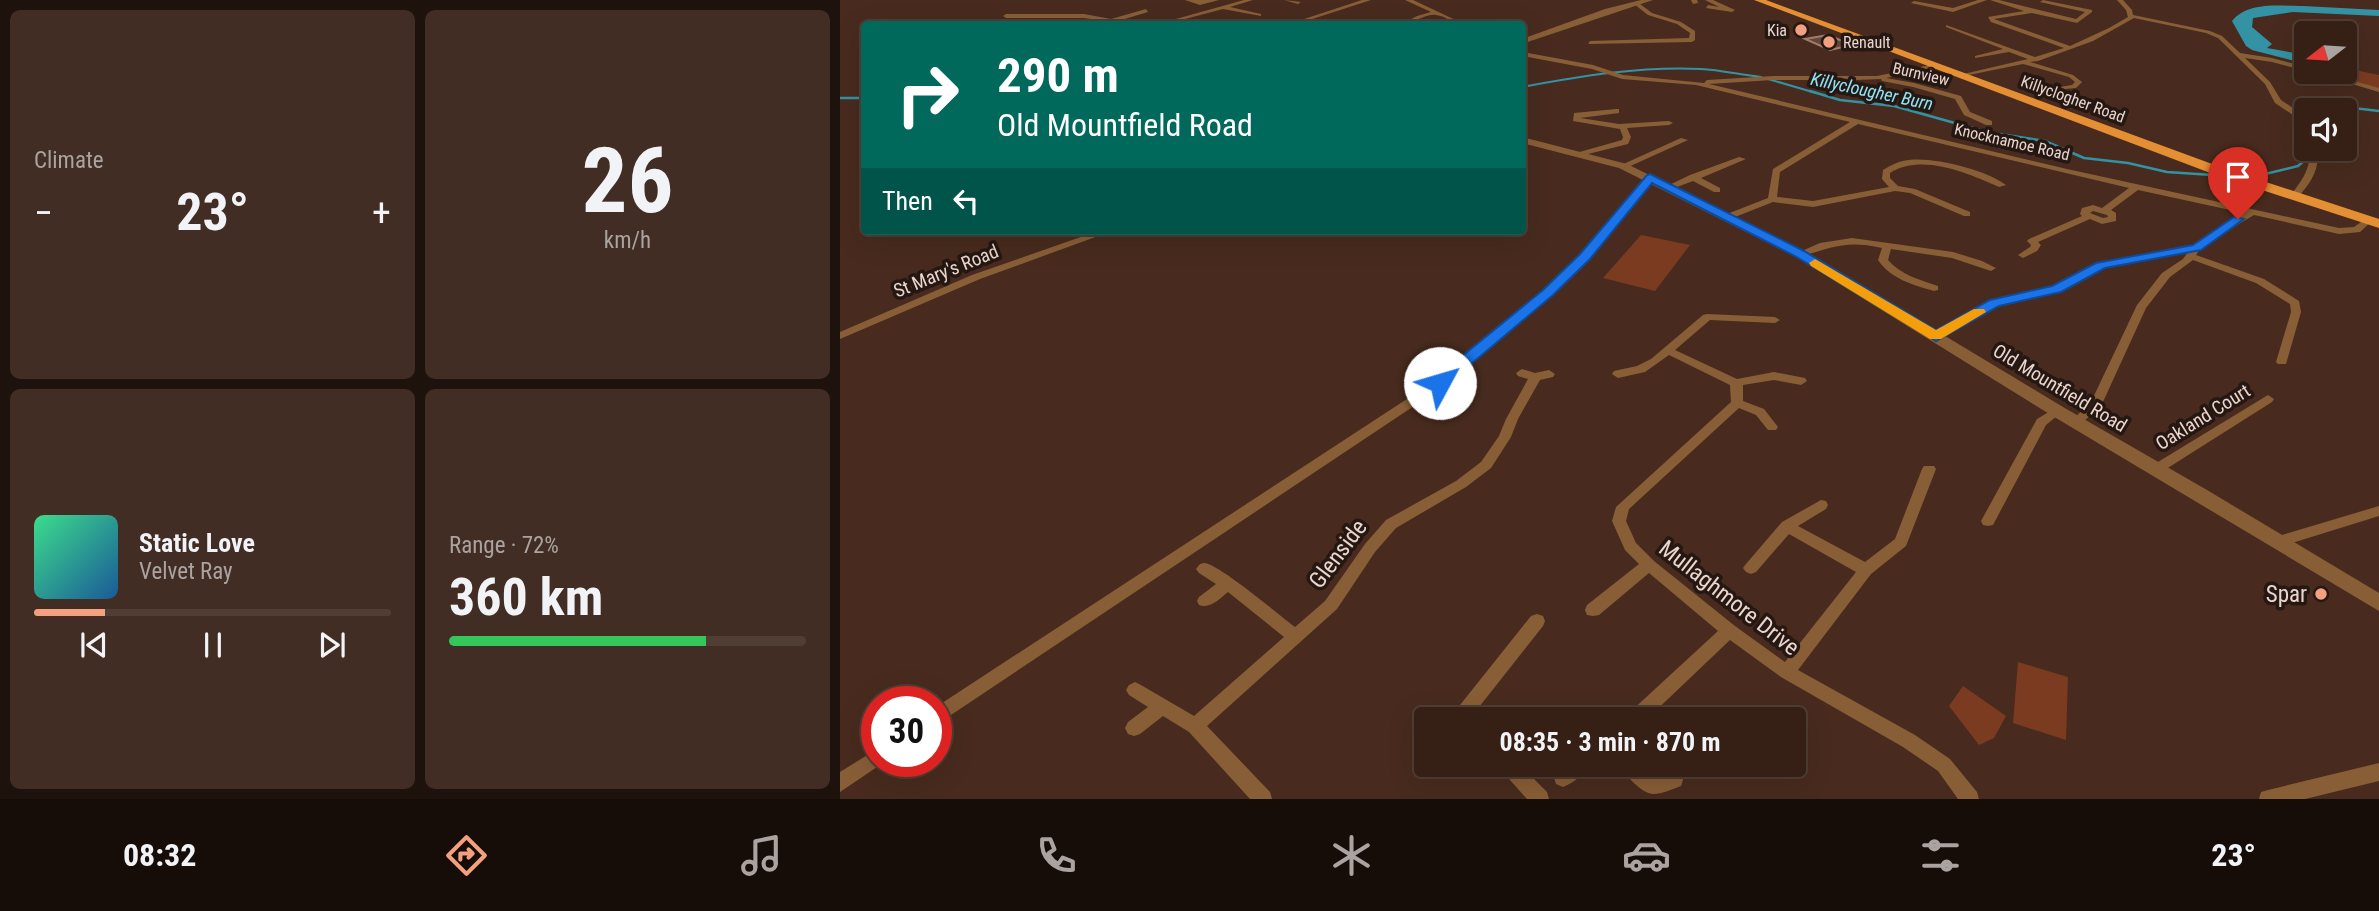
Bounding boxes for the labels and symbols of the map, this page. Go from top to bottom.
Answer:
place label: Kia [1767,21,1787,40]
north arrow [2294,21,2357,84]
marker: Kia [1793,22,1809,38]
place label: Renault [1843,33,1891,52]
marker: Renault [1821,34,1837,50]
street label: Burnview [1891,58,1951,90]
water label: Killyclougher Burn [1809,68,1935,114]
street label: Killyclogher Road [2018,71,2128,127]
street label: Knocknamoe Road [1953,120,2071,164]
pin [2208,147,2268,219]
street label: St Mary's Road [890,240,1002,302]
street label: Old Mountfield Road [1989,339,2131,437]
position arrow [1403,346,1477,420]
street label: Oakland Court [2152,379,2254,455]
street label: Glenside [1304,514,1372,594]
street label: Mullaghmore Drive [1654,535,1804,661]
place label: Spar [2266,581,2307,608]
marker: Spar [2313,586,2329,602]
speed limit sign: 30 [861,686,952,777]

